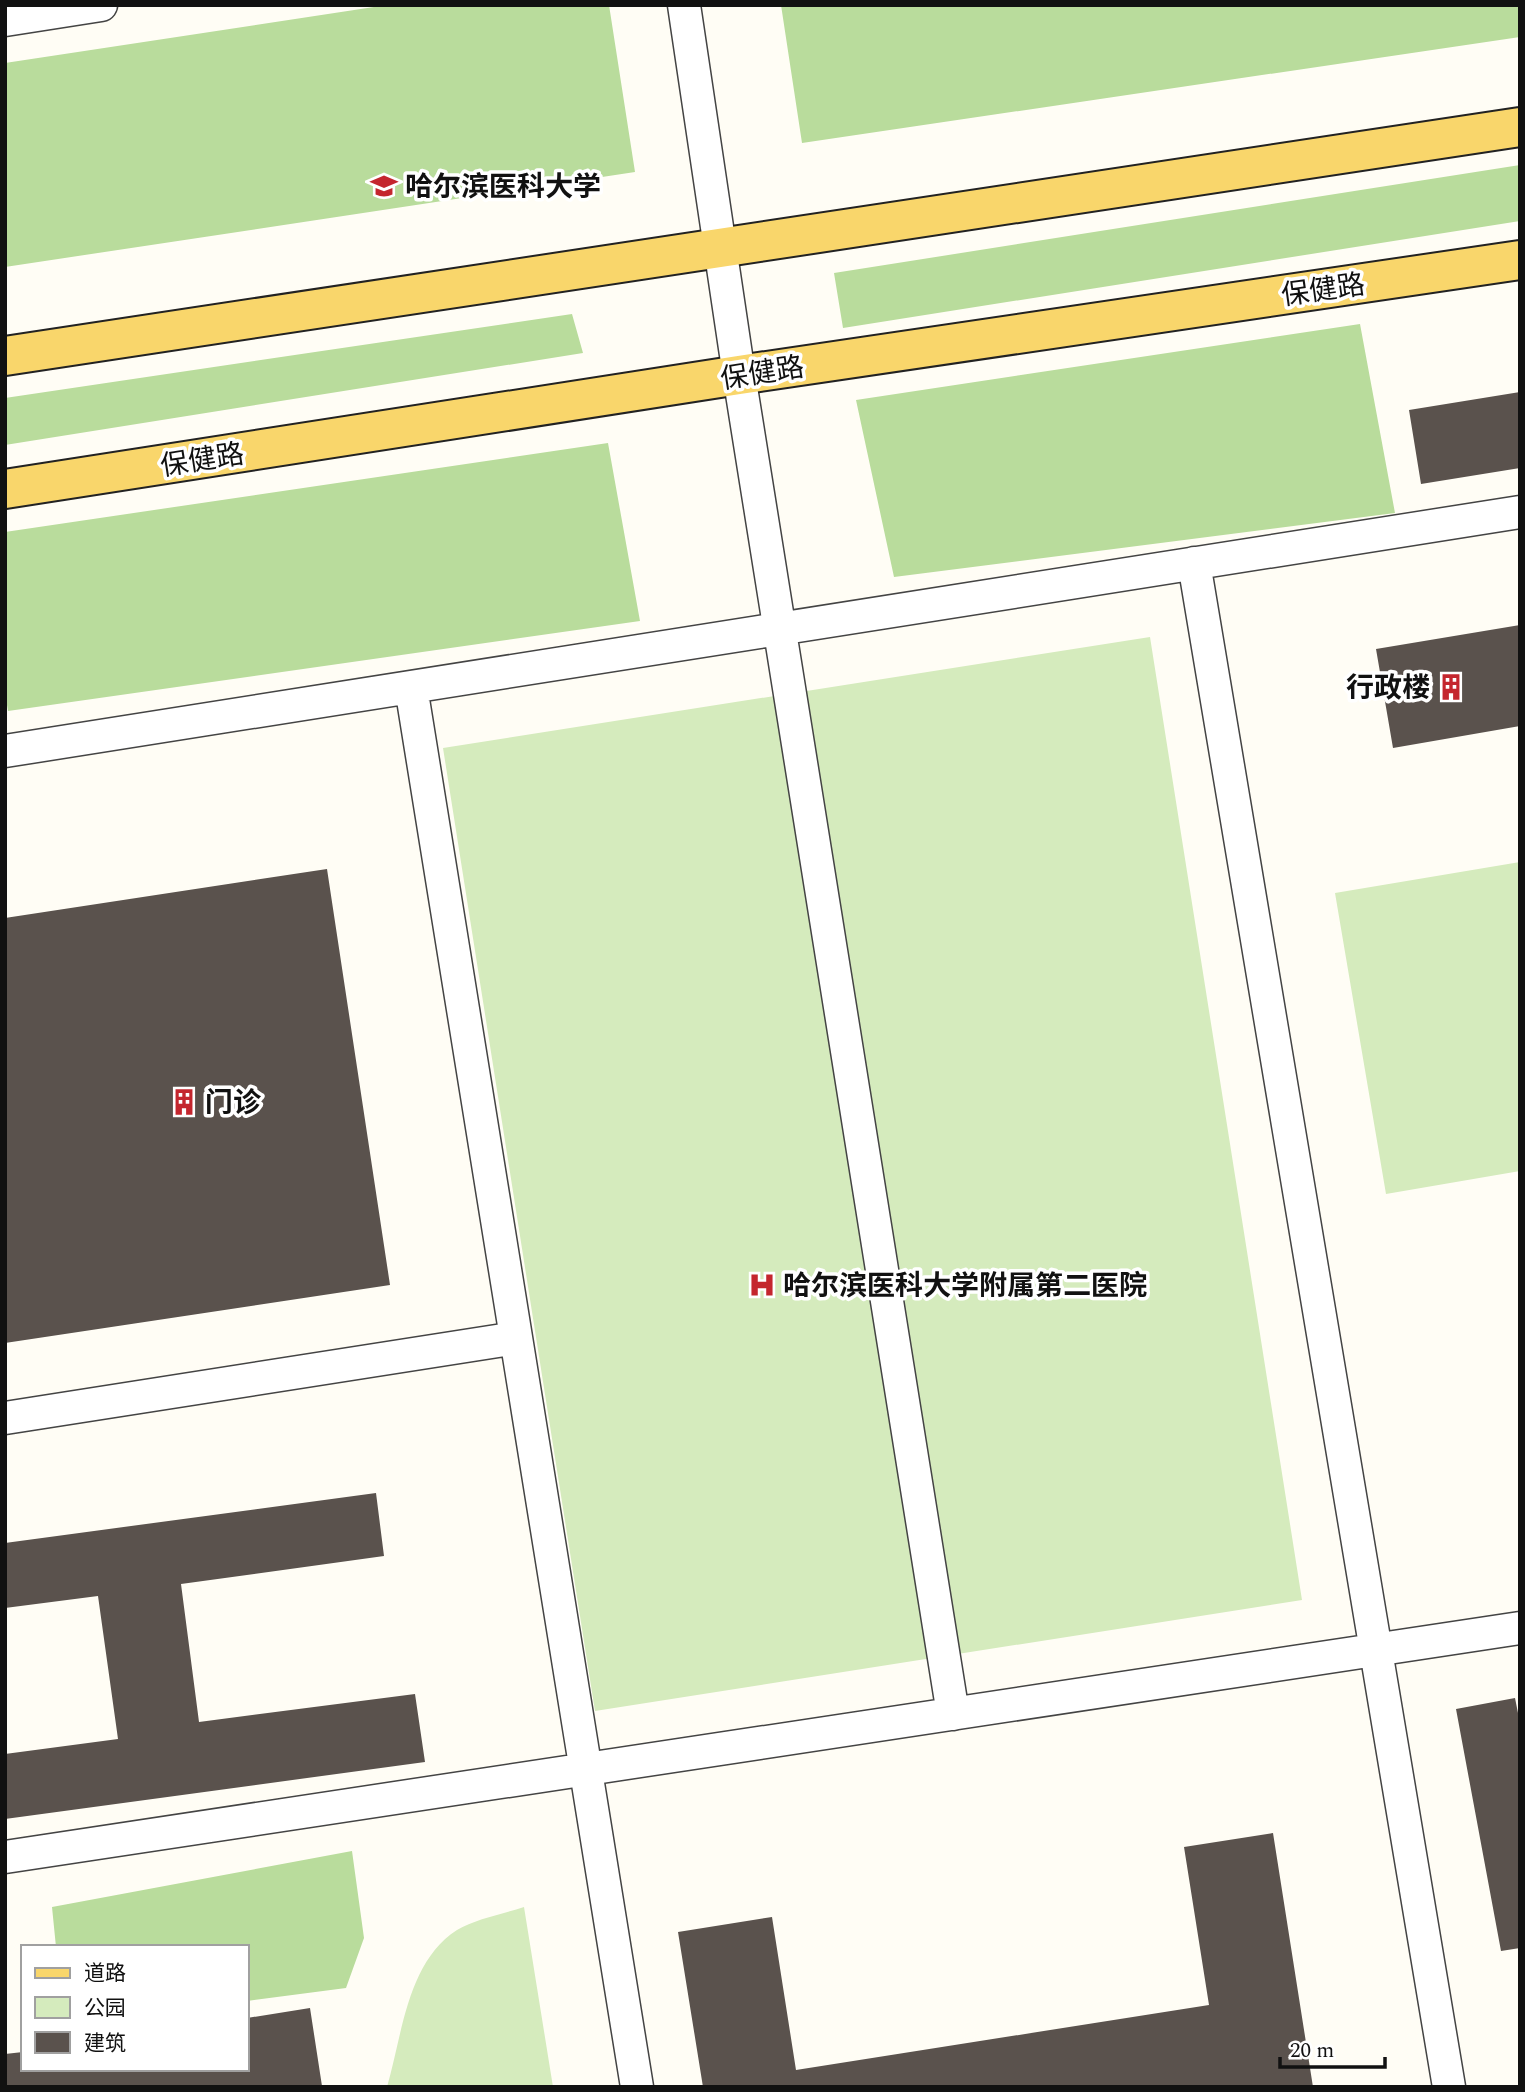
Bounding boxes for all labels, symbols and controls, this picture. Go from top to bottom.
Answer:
place label: 哈尔滨医科大学 [405,166,601,209]
school or university icon: 哈尔滨医科大学 [369,171,399,201]
street label: 保健路 [1279,263,1368,318]
street label: 保健路 [717,346,807,401]
street label: 保健路 [157,433,247,488]
place label: 行政楼 [1346,667,1430,710]
building icon: 行政楼 [1436,672,1466,702]
place label: 门诊 [205,1082,262,1125]
building icon: 门诊 [169,1087,199,1117]
place label: 哈尔滨医科大学附属第二医院 [783,1265,1147,1308]
hospital icon: 哈尔滨医科大学附属第二医院 [747,1270,777,1300]
legend [21,1945,248,2071]
text: 道路 [84,1958,126,1990]
text: 公园 [84,1993,126,2025]
scale bar [1280,2025,1385,2070]
text: 建筑 [84,2028,126,2060]
text: 20 m [1290,2035,1334,2067]

